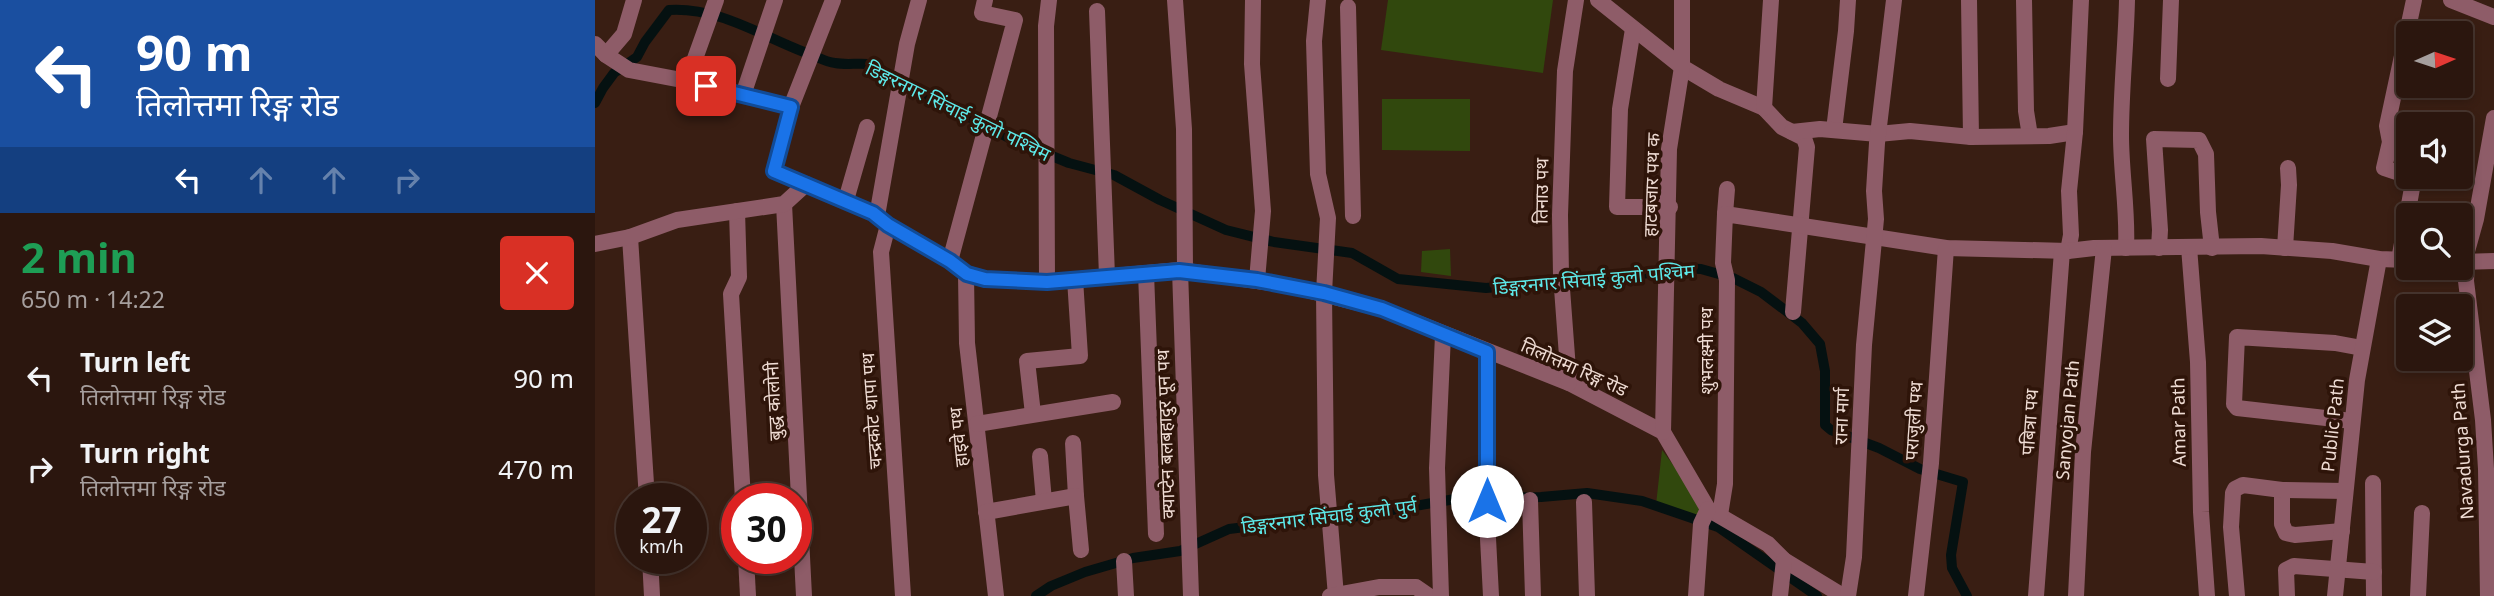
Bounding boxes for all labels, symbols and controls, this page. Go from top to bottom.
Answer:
text: 90 m [136,19,253,85]
north arrow [2396,21,2473,98]
map controls [2396,21,2473,371]
icon: left [21,28,112,119]
water label: डिङ्गरनगर सिंचाई कुलो पश्चिम [861,55,1055,167]
pin [676,56,736,116]
icon: arrive [687,67,725,105]
text: तिलोत्तमा रिङ्ग रोड [136,82,339,125]
button: sound [2396,112,2473,189]
street label: हाटबजार पथ क [1637,131,1665,237]
street label: तिनाउ पथ [1528,157,1554,224]
icon: left [169,161,207,199]
icon: ahead [242,161,280,199]
icon: ahead [315,161,353,199]
icon: right [388,161,426,199]
button: search [2396,203,2473,280]
text: 2 min [21,228,137,285]
button: close [500,236,574,310]
water label: डिङ्गरनगर सिंचाई कुलो पश्चिम [1492,257,1697,301]
text: 650 m · 14:22 [21,283,165,315]
button: layers [2396,294,2473,371]
street label: शुभलक्ष्मी पथ [1694,307,1719,394]
street label: तिलोत्तमा रिङ्ग रोड [1517,333,1632,401]
text: Turn left [80,344,191,380]
street label: क्याप्टेन बलबहादुर पून पथ [1150,348,1181,519]
street label: चन्द्रकोट थापा पथ [855,352,887,470]
icon: left [21,359,59,397]
street label: Sanyojan Path [2050,359,2084,481]
text: 90 m [513,360,574,396]
street label: बुद्ध कोलोनी [759,360,788,441]
street label: Amar Path [2165,377,2191,467]
street label: Public Path [2315,377,2349,473]
text: तिलोत्तमा रिङ्ग रोड [80,380,226,412]
street label: पराजुली पथ [1898,380,1929,461]
street label: Navadurga Path [2445,382,2479,520]
street label: राना मार्ग [1828,386,1854,445]
street label: पबित्रा पथ [2015,388,2043,456]
street label: हाइवे पथ [943,406,973,468]
text: Turn right [80,435,210,471]
icon: right [21,450,59,488]
text: 470 m [498,451,574,487]
position arrow [1450,464,1524,538]
text: तिलोत्तमा रिङ्ग रोड [80,471,226,503]
speed limit sign: 30 [721,483,812,574]
water label: डिङ्गरनगर सिंचाई कुलो पुर्व [1240,492,1419,540]
text: 27 [641,496,682,543]
text: km/h [639,534,684,558]

